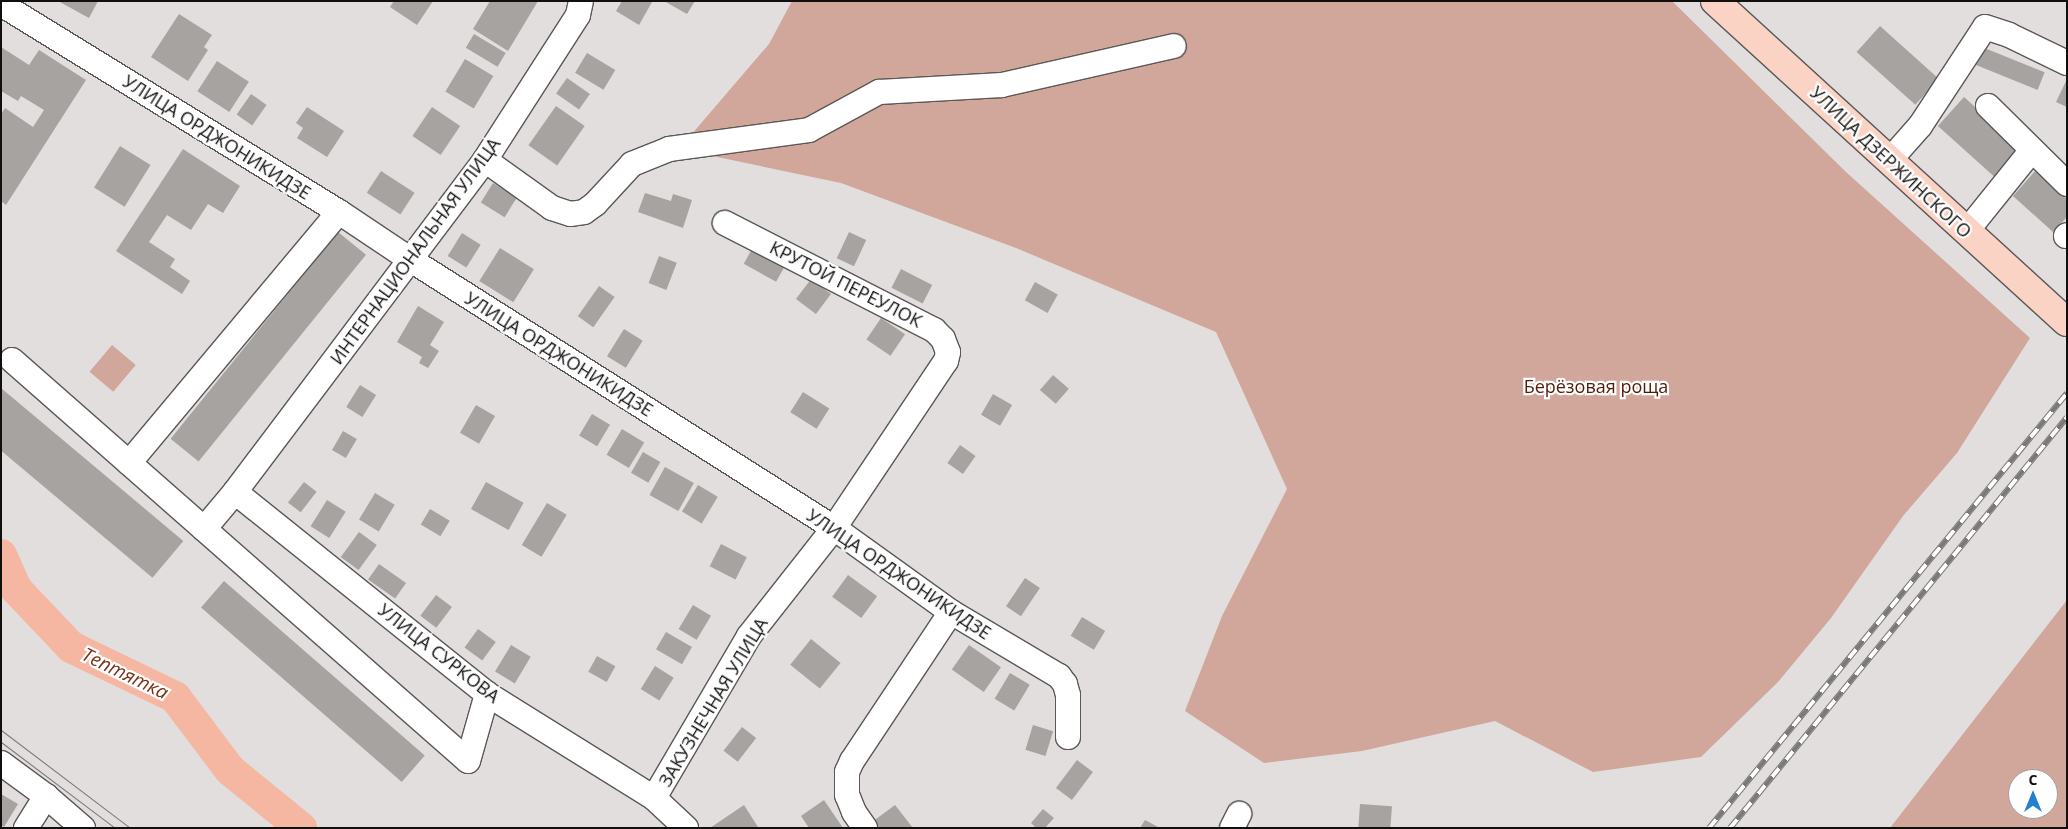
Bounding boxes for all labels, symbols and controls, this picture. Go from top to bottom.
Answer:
street label: УЛИЦА ОРДЖОНИКИДЗЕ [119,70,315,204]
street label: УЛИЦА ДЗЕРЖИНСКОГО [1806,82,1976,242]
street label: ИНТЕРНАЦИОНАЛЬНАЯ УЛИЦА [325,133,505,369]
street label: КРУТОЙ ПЕРЕУЛОК [766,236,926,332]
street label: УЛИЦА ОРДЖОНИКИДЗЕ [461,287,657,421]
park label: Берёзовая роща [1524,375,1668,397]
street label: УЛИЦА ОРДЖОНИКИДЗЕ [803,504,995,644]
street label: УЛИЦА СУРКОВА [374,599,504,707]
street label: ЗАКУЗНЕЧНАЯ УЛИЦА [654,614,772,790]
water label: Тептятка [78,643,172,705]
north arrow [2008,769,2058,819]
text: С [2029,770,2037,789]

